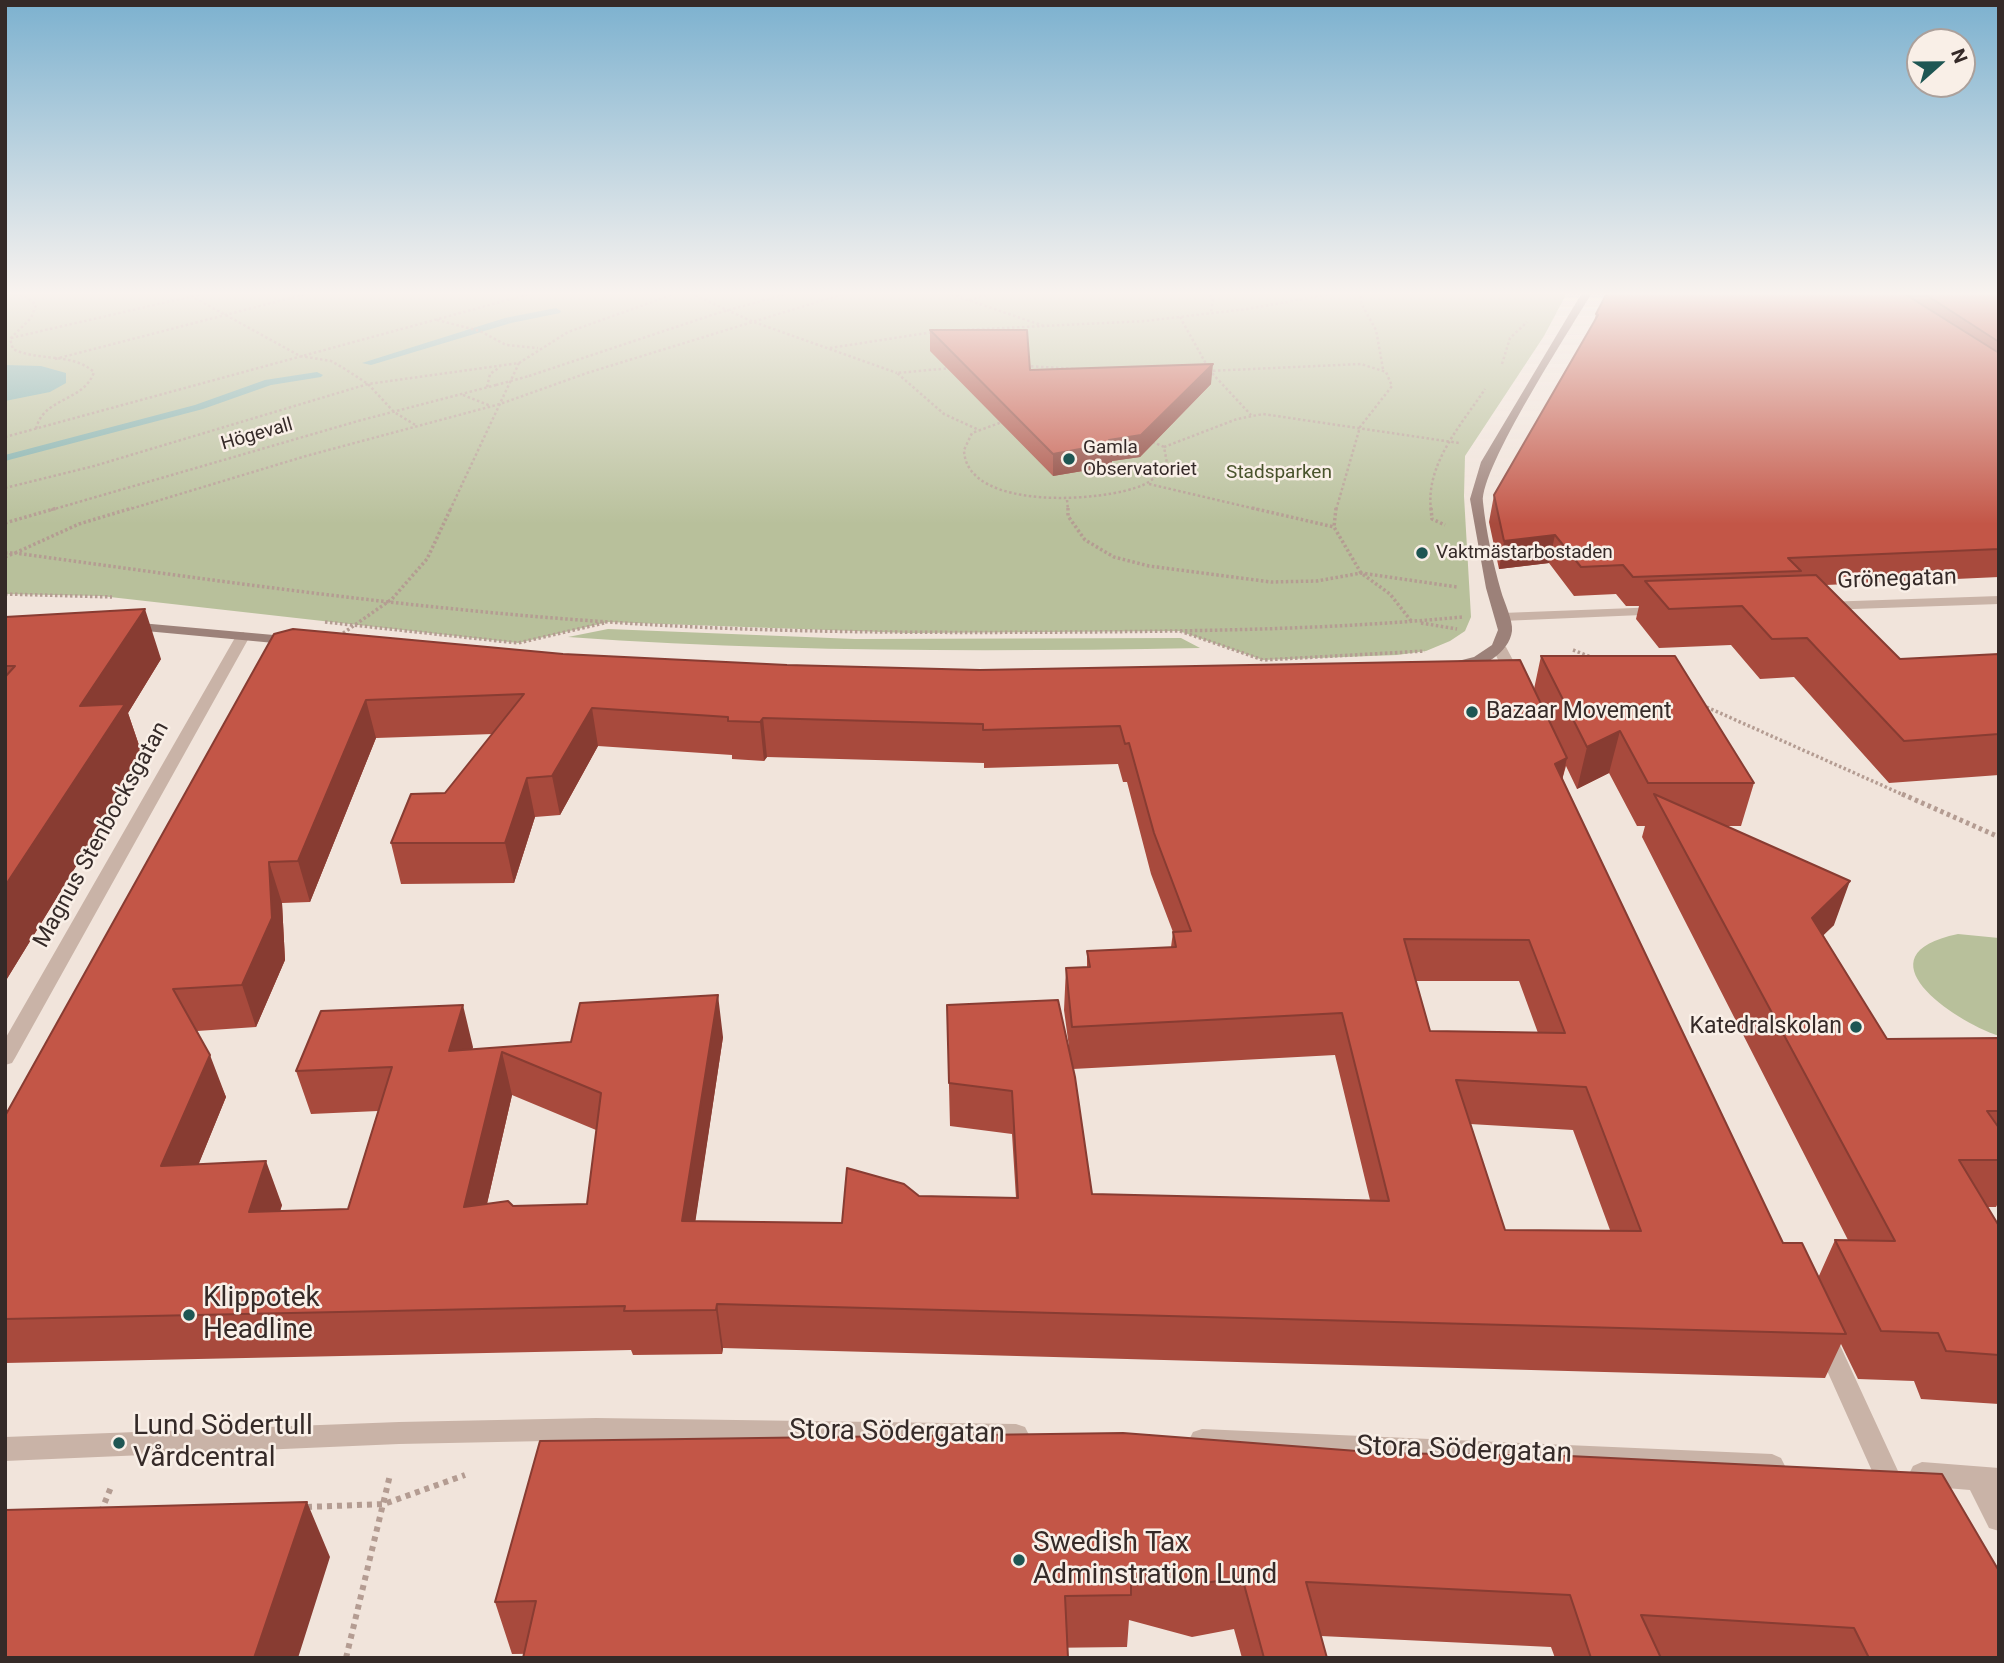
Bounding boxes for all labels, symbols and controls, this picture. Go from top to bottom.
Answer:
north arrow [1906,28,1976,98]
text: N [1946,46,1972,66]
street label: Högevall [218,414,296,456]
place label: Gamla Observatoriet [1083,437,1197,481]
marker: Gamla Observatoriet [1061,451,1077,467]
park label: Stadsparken [1226,462,1332,484]
place label: Vaktmästarbostaden [1436,542,1613,564]
marker: Vaktmästarbostaden [1414,545,1430,561]
street label: Grönegatan [1837,564,1957,596]
place label: Bazaar Movement [1486,698,1672,726]
marker: Bazaar Movement [1464,704,1480,720]
street label: Magnus Stenbocksgatan [28,717,176,953]
place label: Katedralskolan [1689,1013,1842,1041]
marker: Katedralskolan [1848,1019,1864,1035]
place label: Klippotek Headline [203,1282,320,1348]
marker: Klippotek Headline [181,1307,197,1323]
place label: Lund Södertull Vårdcentral [133,1410,313,1476]
street label: Stora Södergatan [789,1414,1005,1452]
street label: Stora Södergatan [1356,1430,1572,1472]
marker: Lund Södertull Vårdcentral [111,1435,127,1451]
place label: Swedish Tax Adminstration Lund [1033,1527,1277,1593]
marker: Swedish Tax Adminstration Lund [1011,1552,1027,1568]

